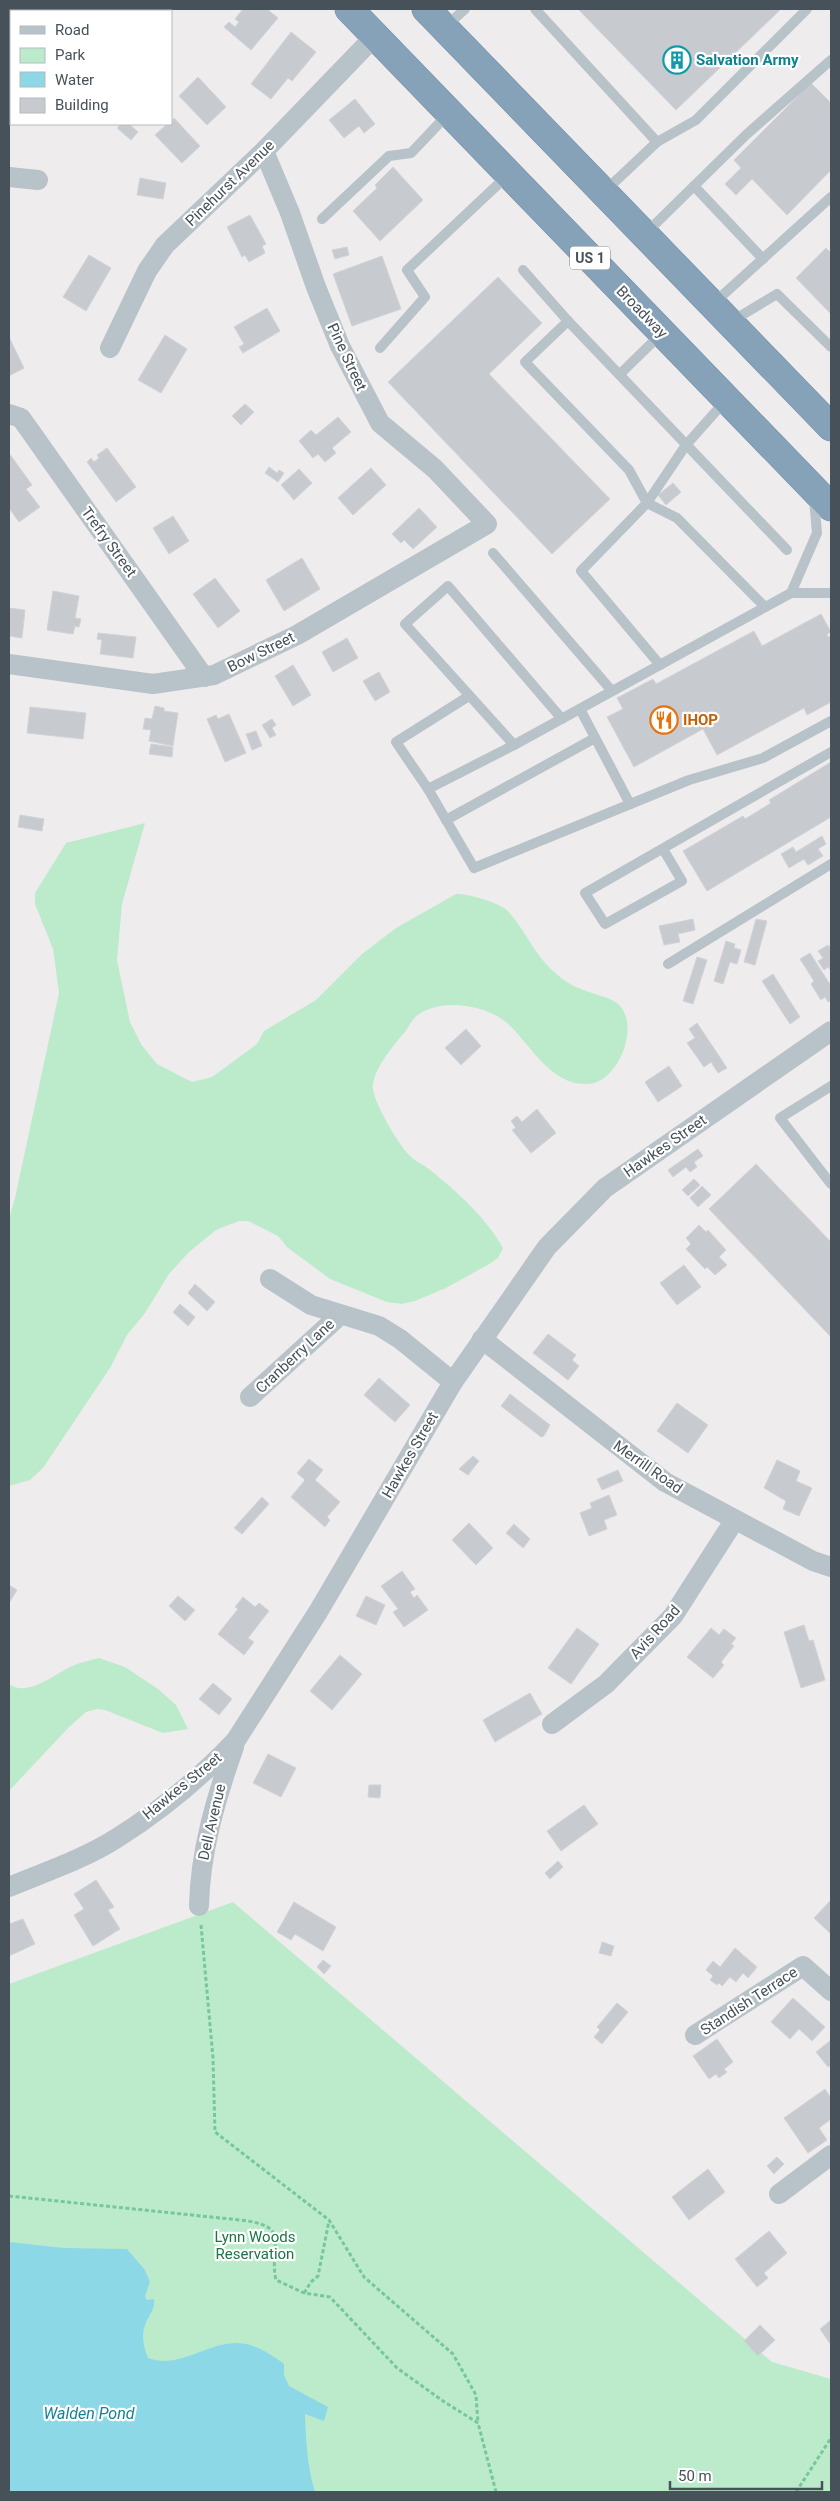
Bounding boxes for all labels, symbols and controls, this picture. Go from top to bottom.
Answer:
legend [10,10,172,125]
text: Road [55,21,89,39]
building icon: Salvation Army [662,45,692,75]
text: Park [55,46,86,64]
place label: Salvation Army [696,51,799,69]
text: Water [55,71,94,89]
text: Building [55,96,109,114]
street label: Pinehurst Avenue [182,136,278,230]
road number: US 1 [570,247,610,270]
street label: Broadway [613,282,671,342]
street label: Pine Street [323,320,371,394]
street label: Trefry Street [78,503,140,581]
street label: Bow Street [224,628,298,676]
restaurant icon: IHOP [649,705,679,735]
place label: IHOP [683,711,718,729]
street label: Hawkes Street [620,1111,710,1181]
street label: Cranberry Lane [252,1315,338,1397]
street label: Hawkes Street [378,1409,442,1501]
street label: Merrill Road [610,1437,686,1497]
street label: Avis Road [626,1601,684,1663]
street label: Hawkes Street [139,1749,225,1823]
street label: Dell Avenue [194,1782,230,1862]
street label: Standish Terrace [697,1963,801,2039]
park label: Lynn Woods Reservation [215,2228,295,2263]
water label: Walden Pond [43,2404,135,2423]
scale bar [670,2458,822,2490]
text: 50 m [678,2467,712,2485]

